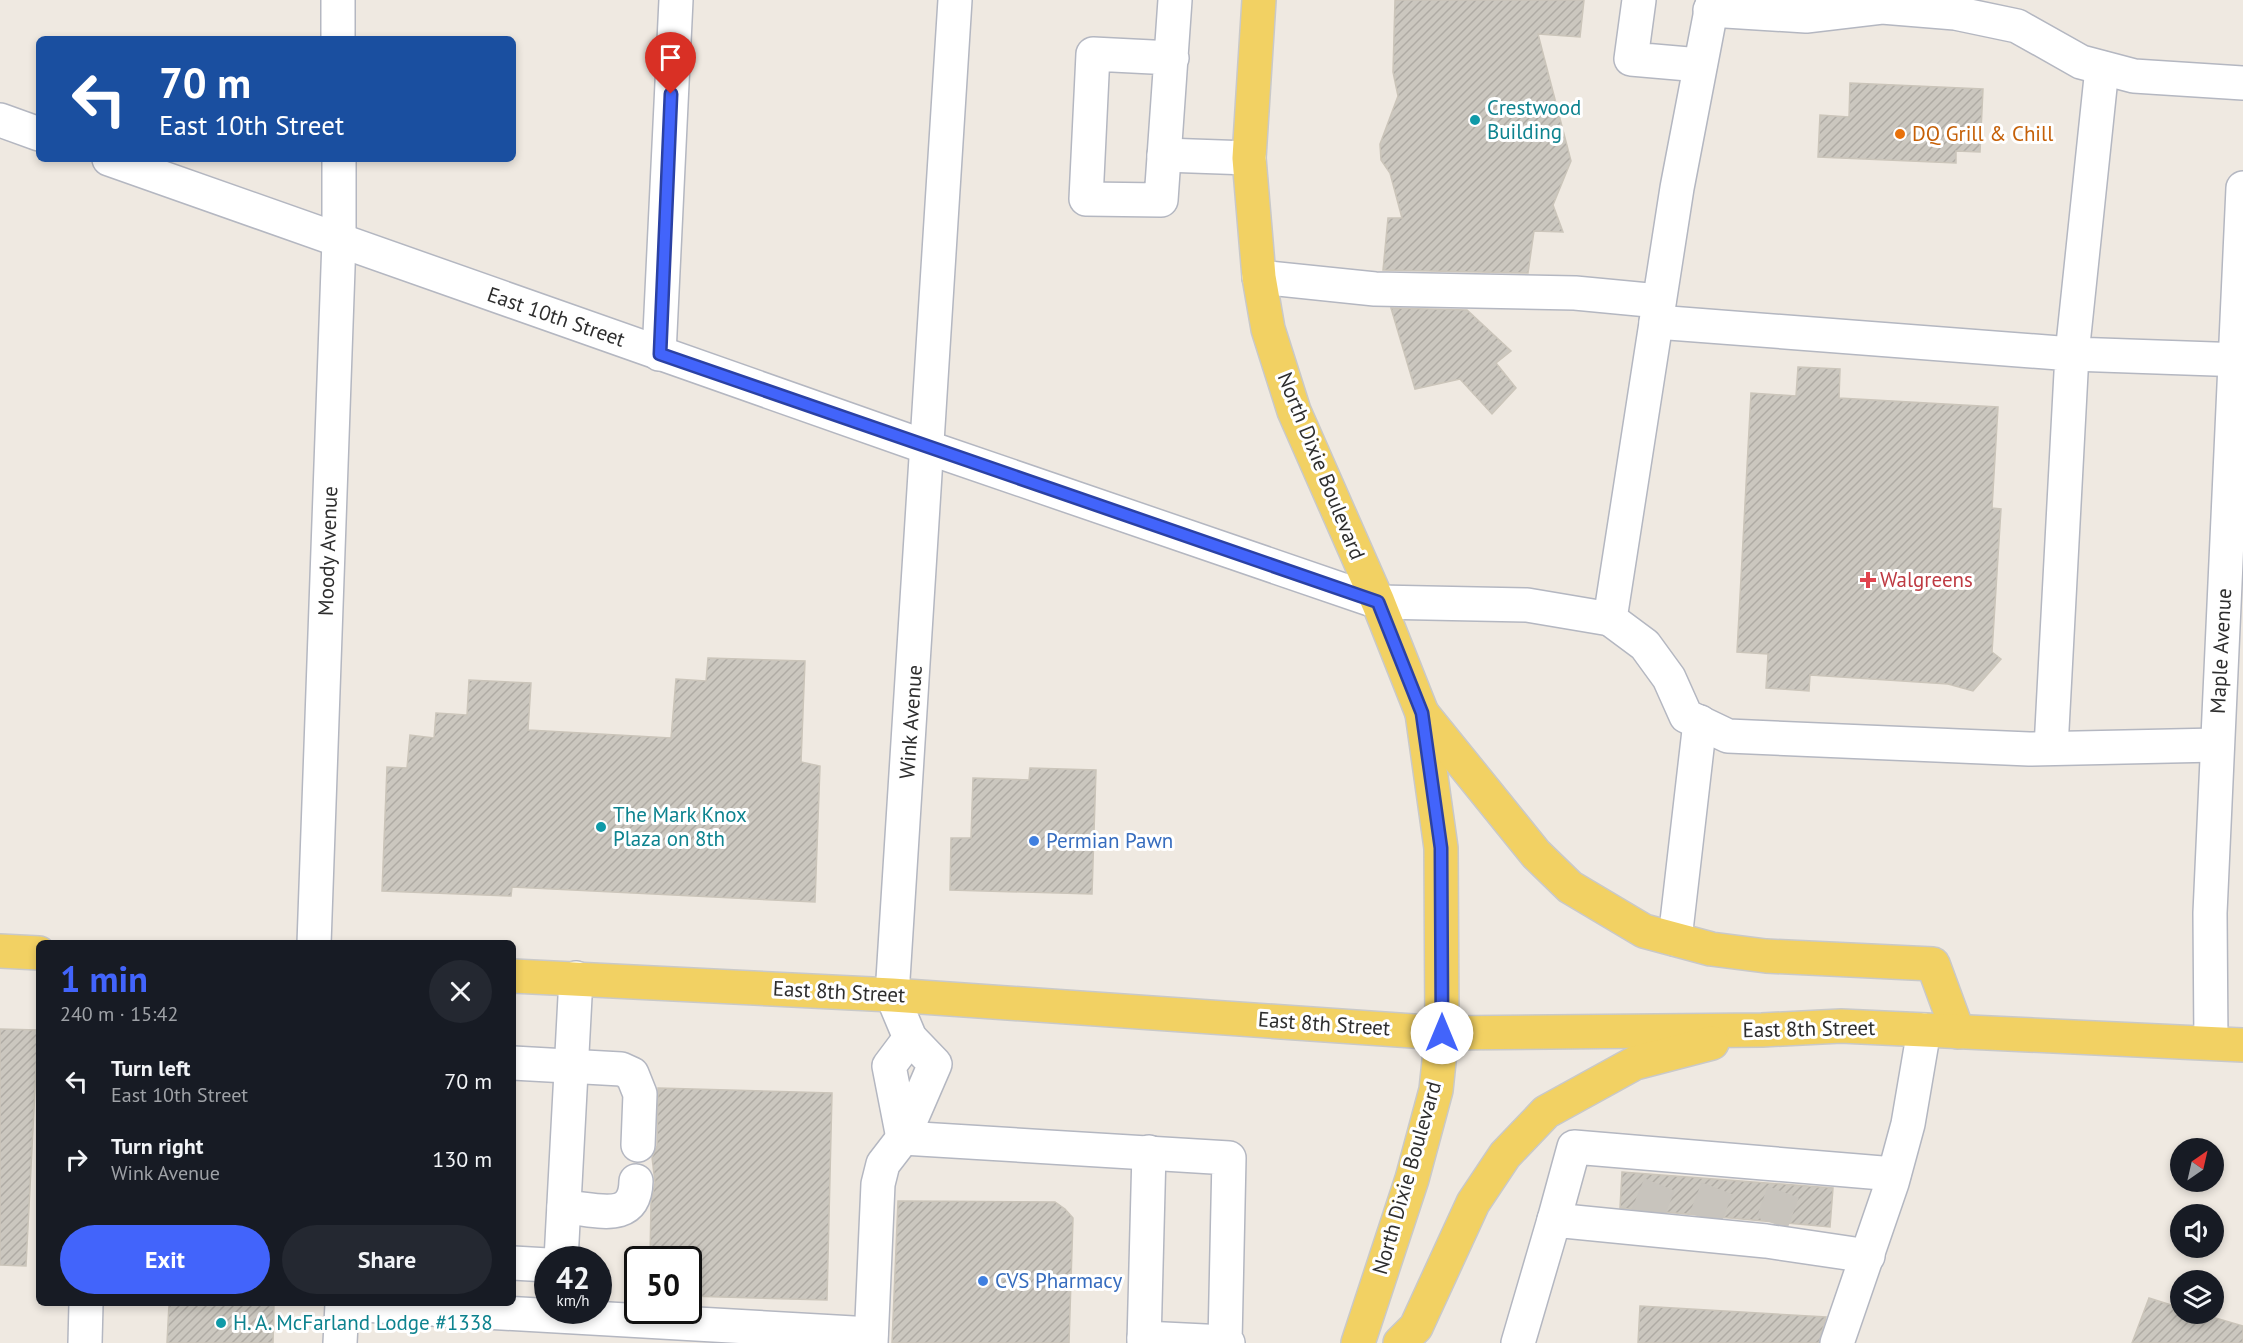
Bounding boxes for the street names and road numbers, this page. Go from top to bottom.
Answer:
street label: East 10th Street [484,280,629,353]
street label: North Dixie Boulevard [1272,368,1371,563]
street label: Moody Avenue [312,486,343,616]
street label: Maple Avenue [2204,587,2237,714]
street label: Wink Avenue [893,664,928,780]
street label: East 8th Street [772,975,906,1008]
street label: East 8th Street [1257,1005,1391,1042]
street label: East 8th Street [1743,1014,1875,1043]
street label: North Dixie Boulevard [1366,1078,1447,1278]

